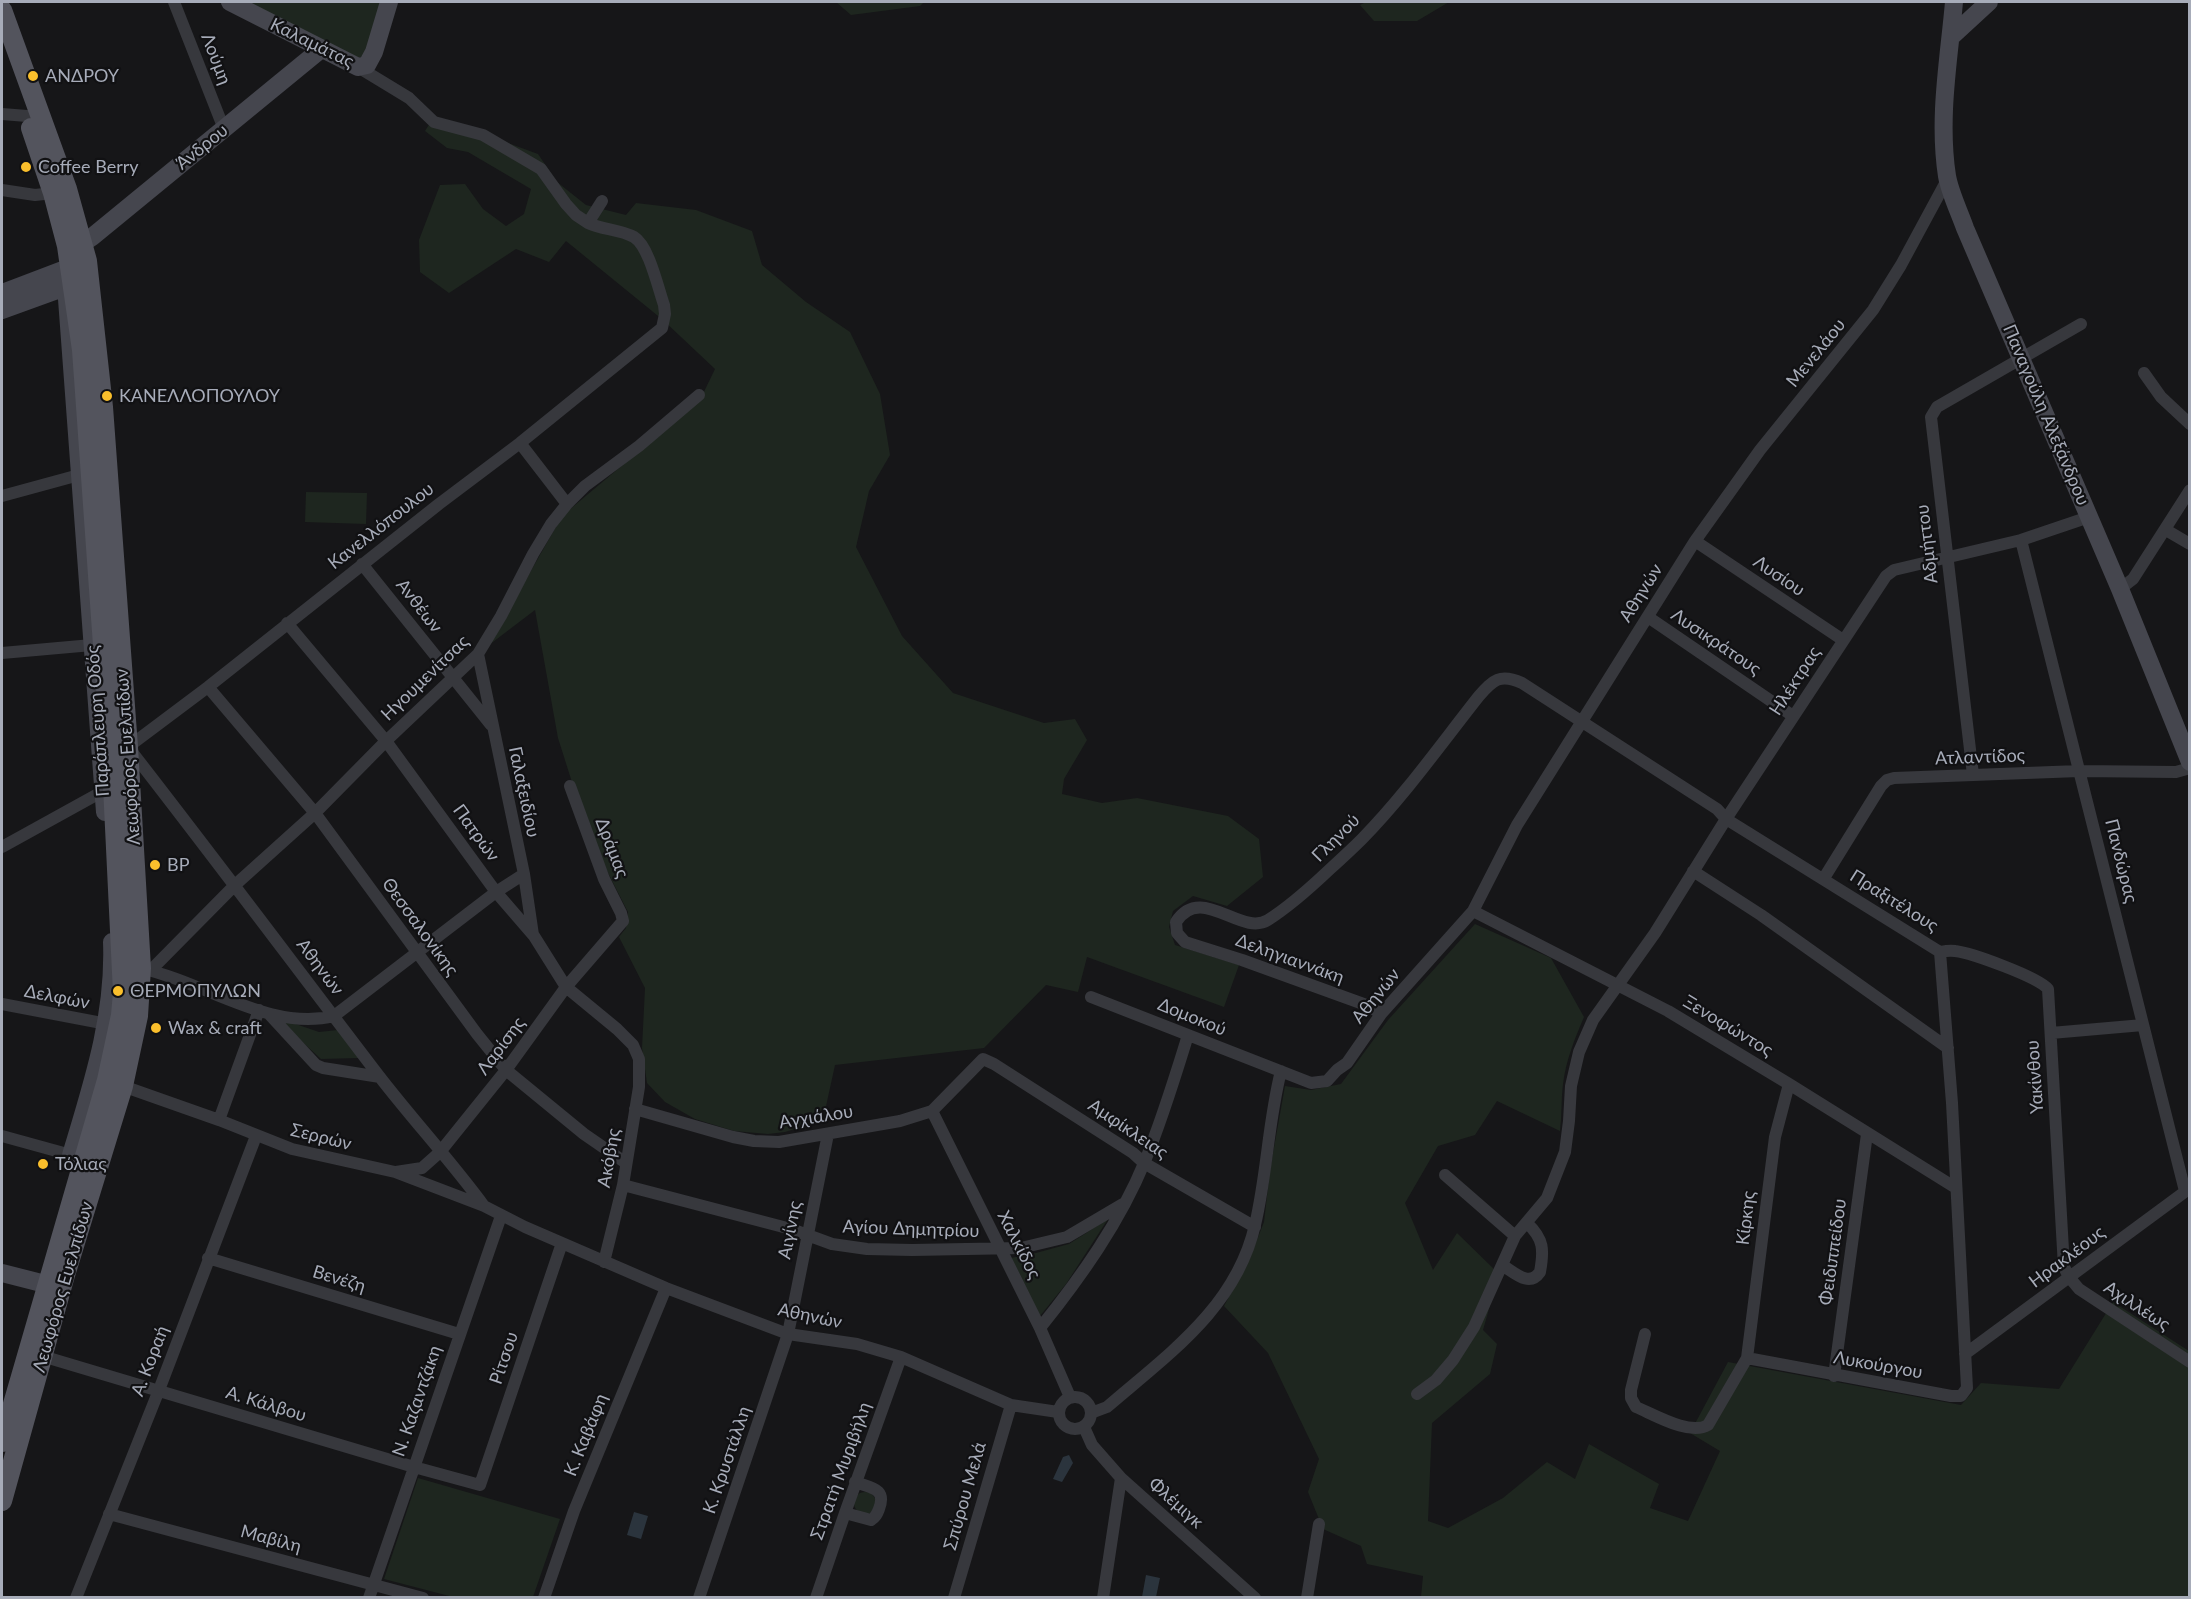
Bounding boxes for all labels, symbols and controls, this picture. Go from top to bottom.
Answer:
street label: Καλαμάτας [267,13,357,73]
street label: Λούμη [196,30,236,88]
place label: ΑΝΔΡΟΥ [45,65,119,87]
marker: ΑΝΔΡΟΥ [26,69,40,83]
street label: Άνδρου [172,120,232,174]
place label: Coffee Berry [38,156,139,178]
marker: Coffee Berry [19,160,33,174]
street label: Μενελάου [1782,314,1850,392]
street label: Παναγούλη Αλεξάνδρου [1998,321,2094,509]
place label: ΚΑΝΕΛΛΟΠΟΥΛΟΥ [119,385,280,407]
marker: ΚΑΝΕΛΛΟΠΟΥΛΟΥ [100,389,114,403]
street label: Κανελλόπουλου [324,478,438,574]
street label: Αδμήττου [1911,503,1943,585]
street label: Λυσίου [1749,551,1809,601]
street label: Αθηνών [1615,560,1667,626]
street label: Ανθέων [391,575,447,637]
street label: Λυσικράτους [1667,604,1765,680]
street label: Ηγουμενίτσας [377,631,473,725]
street label: Ηλέκτρας [1765,643,1825,719]
street label: Παράπλευρη Οδός [82,645,114,797]
street label: Λεωφόρος Ευελπίδων [111,668,145,846]
street label: Γαλαξειδίου [504,745,544,839]
street label: Ατλαντίδος [1935,745,2025,769]
street label: Πατρών [448,800,504,866]
street label: Γληνού [1308,810,1364,866]
street label: Δράμας [591,815,633,881]
street label: Πανδώρας [2100,817,2142,905]
place label: BP [167,854,189,876]
marker: BP [148,858,162,872]
street label: Πραξιτέλους [1846,865,1942,937]
street label: Θεσσαλονίκης [377,874,463,980]
street label: Δεληγιαννάκη [1233,929,1347,989]
street label: Αθηνών [292,935,348,999]
street label: Αθηνών [1347,964,1405,1028]
street label: Δελφών [23,980,91,1014]
place label: ΘΕΡΜΟΠΥΛΩΝ [130,980,261,1002]
marker: ΘΕΡΜΟΠΥΛΩΝ [111,984,125,998]
street label: Ξενοφώντος [1679,991,1777,1061]
street label: Δομοκού [1155,994,1229,1040]
street label: Λαρίσης [472,1013,530,1079]
place label: Wax & craft [168,1017,262,1039]
marker: Wax & craft [149,1021,163,1035]
street label: Υακίνθου [2022,1040,2048,1114]
street label: Αμφίκλειας [1084,1094,1172,1164]
street label: Αγχιάλου [778,1101,854,1133]
street label: Σερρών [288,1119,354,1155]
street label: Ακόβης [593,1127,625,1189]
place label: Τόλιας [55,1153,107,1175]
marker: Τόλιας [36,1157,50,1171]
street label: Κίρκης [1732,1190,1760,1246]
street label: Φειδιππείδου [1815,1197,1851,1307]
street label: Λεωφόρος Ευελπίδων [28,1199,98,1375]
street label: Αιγίνης [774,1199,806,1261]
street label: Χαλκίδος [993,1207,1045,1283]
street label: Αγίου Δημητρίου [842,1216,980,1242]
street label: Ηρακλέους [2025,1221,2109,1293]
street label: Βενέζη [310,1261,368,1297]
street label: Αχιλλέως [2100,1277,2174,1335]
street label: Αθηνών [776,1299,844,1333]
street label: Α. Κοραή [127,1323,173,1399]
street label: Ρίτσου [485,1329,523,1387]
street label: Ν. Καζαντζάκη [388,1343,446,1459]
street label: Λυκούργου [1832,1347,1924,1383]
street label: A. Κάλβου [223,1382,309,1426]
street label: Κ. Καβάφη [560,1391,612,1479]
street label: Στρατή Μυριβήλη [806,1399,876,1543]
street label: Κ. Κρυστάλλη [699,1403,755,1517]
street label: Σπύρου Μελά [939,1439,991,1553]
street label: Φλέμιγκ [1144,1473,1208,1533]
street label: Μαβίλη [238,1521,304,1557]

